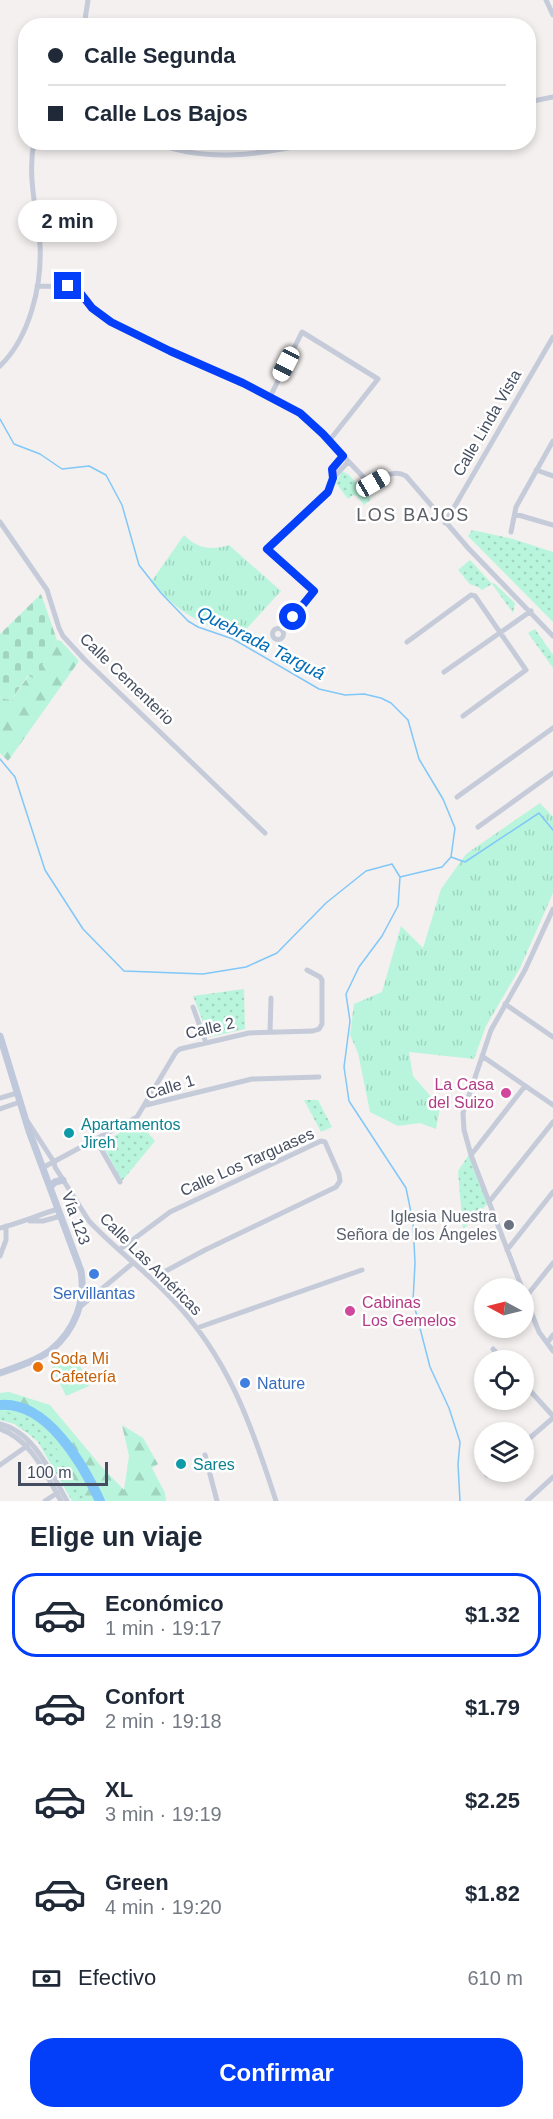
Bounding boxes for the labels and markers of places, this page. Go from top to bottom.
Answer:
place label: La Casa del Suizo [428,1076,494,1111]
marker: La Casa del Suizo [499,1086,513,1100]
place label: Apartamentos Jireh [81,1116,181,1151]
marker: Apartamentos Jireh [62,1126,76,1140]
place label: Iglesia Nuestra Señora de los Ángeles [336,1208,497,1243]
marker: Iglesia Nuestra Señora de los Ángeles [502,1218,516,1232]
marker: Servillantas [87,1267,101,1281]
place label: Servillantas [53,1285,135,1302]
place label: Cabinas Los Gemelos [362,1294,456,1329]
marker: Cabinas Los Gemelos [343,1304,357,1318]
place label: Soda Mi Cafetería [50,1350,116,1385]
marker: Soda Mi Cafetería [31,1360,45,1374]
place label: Nature [257,1375,305,1392]
marker: Nature [238,1376,252,1390]
place label: Sares [193,1456,235,1473]
marker: Sares [174,1457,188,1471]

